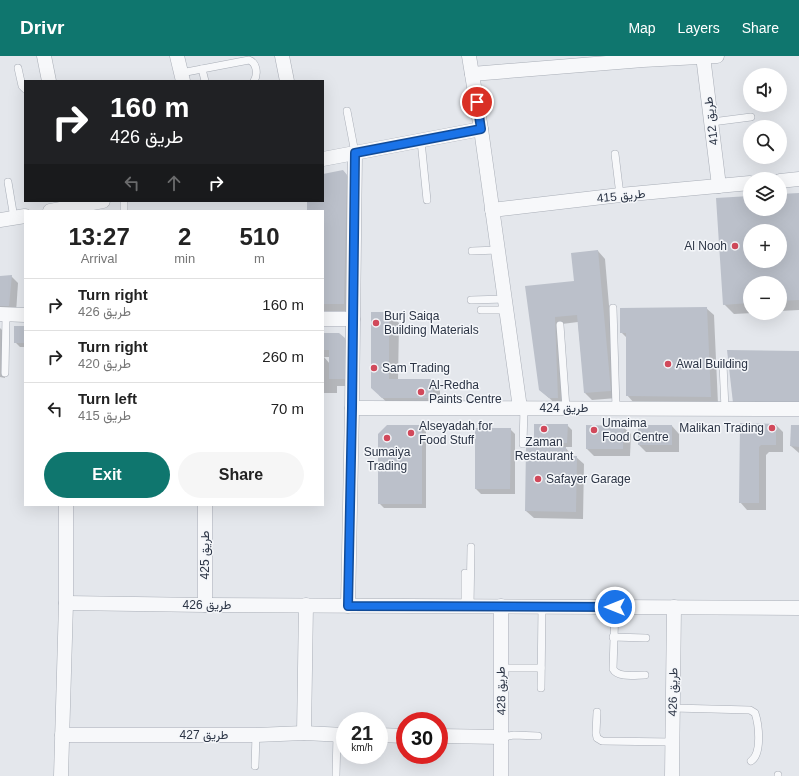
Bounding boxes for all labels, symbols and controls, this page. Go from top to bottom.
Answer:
text: Drivr [20,17,64,38]
text: Map [628,20,656,36]
text: Layers [678,20,720,36]
text: Share [742,20,779,36]
map controls [743,68,787,320]
button: sound [743,68,787,112]
pin [460,85,494,119]
icon: arrive [466,91,488,113]
text: 160 m [110,92,189,123]
icon: right [44,96,96,148]
street label: طريق 412 [701,96,722,146]
button: search [743,120,787,164]
text: طريق 426 [110,127,183,147]
icon: left [121,172,143,194]
icon: ahead [163,172,185,194]
icon: right [205,172,227,194]
button: layers [743,172,787,216]
street label: طريق 415 [596,186,646,207]
text: 13:27 [68,223,130,250]
text: 2 [178,223,191,250]
text: 510 [240,223,280,250]
button: + [743,224,787,268]
place label: Al Nooh [684,239,727,253]
marker: Al Nooh [730,241,740,251]
text: Arrival [81,251,118,266]
text: min [174,251,195,266]
text: m [254,251,265,266]
button: − [743,276,787,320]
text: Turn right [78,286,148,303]
icon: right [44,294,66,316]
text: 160 m [262,296,304,313]
text: طريق 426 [78,304,131,319]
place label: Burj Saiqa Building Materials [384,309,479,337]
marker: Burj Saiqa Building Materials [371,318,381,328]
text: Turn right [78,338,148,355]
icon: right [44,346,66,368]
text: 260 m [262,348,304,365]
text: طريق 420 [78,356,131,371]
place label: Awal Building [676,357,748,371]
marker: Awal Building [663,359,673,369]
place label: Sam Trading [382,361,450,375]
marker: Sam Trading [369,363,379,373]
place label: Al-Redha Paints Centre [429,378,502,406]
marker: Al-Redha Paints Centre [416,387,426,397]
text: Turn left [78,390,137,407]
icon: left [44,398,66,420]
text: 70 m [271,400,304,417]
street label: طريق 424 [540,401,589,416]
text: طريق 415 [78,408,131,423]
place label: Umaima Food Centre [602,416,669,444]
place label: Alseyadah for Food Stuff [419,419,492,447]
place label: Malikan Trading [679,421,764,435]
marker: Malikan Trading [767,423,777,433]
marker: Zaman Restaurant [539,424,549,434]
marker: Umaima Food Centre [589,425,599,435]
marker: Alseyadah for Food Stuff [406,428,416,438]
marker: Sumaiya Trading [382,433,392,443]
place label: Zaman Restaurant [515,435,574,463]
place label: Sumaiya Trading [364,445,411,473]
button: Exit [44,452,170,498]
button: Share [178,452,304,498]
place label: Safayer Garage [546,472,631,486]
marker: Safayer Garage [533,474,543,484]
street label: طريق 425 [198,530,213,579]
position arrow [594,586,636,628]
street label: طريق 426 [183,598,232,613]
street label: طريق 428 [494,666,509,716]
street label: طريق 426 [666,667,681,717]
speed limit sign: 30 [396,712,448,764]
text: 21 [351,722,373,744]
street label: طريق 427 [180,728,229,743]
text: km/h [351,742,373,753]

